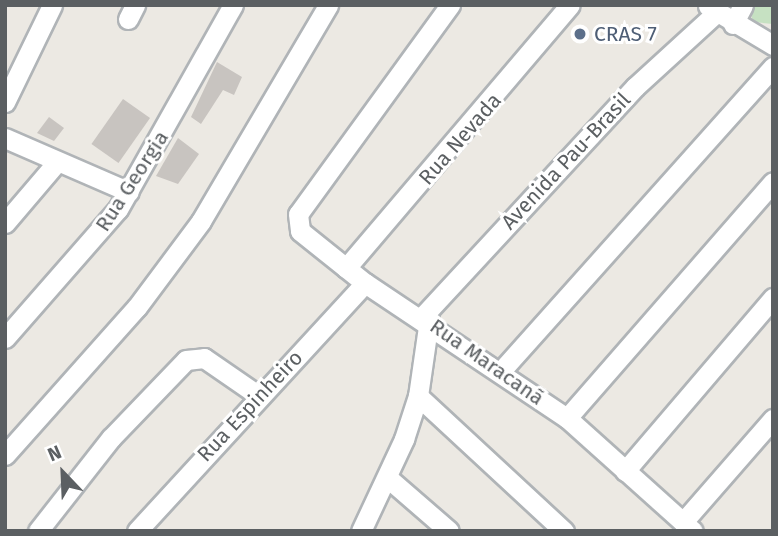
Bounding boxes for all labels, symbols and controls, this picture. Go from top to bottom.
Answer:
place label: CRAS 7 [594,21,657,47]
marker: CRAS 7 [572,26,588,42]
street label: Avenida Pau-Brasil [496,87,636,235]
street label: Rua Nevada [413,88,507,190]
street label: Rua Georgia [90,126,174,236]
street label: Rua Maracanã [425,313,549,411]
street label: Rua Espinheiro [192,345,308,467]
north arrow [28,438,98,508]
text: N [44,440,65,466]

